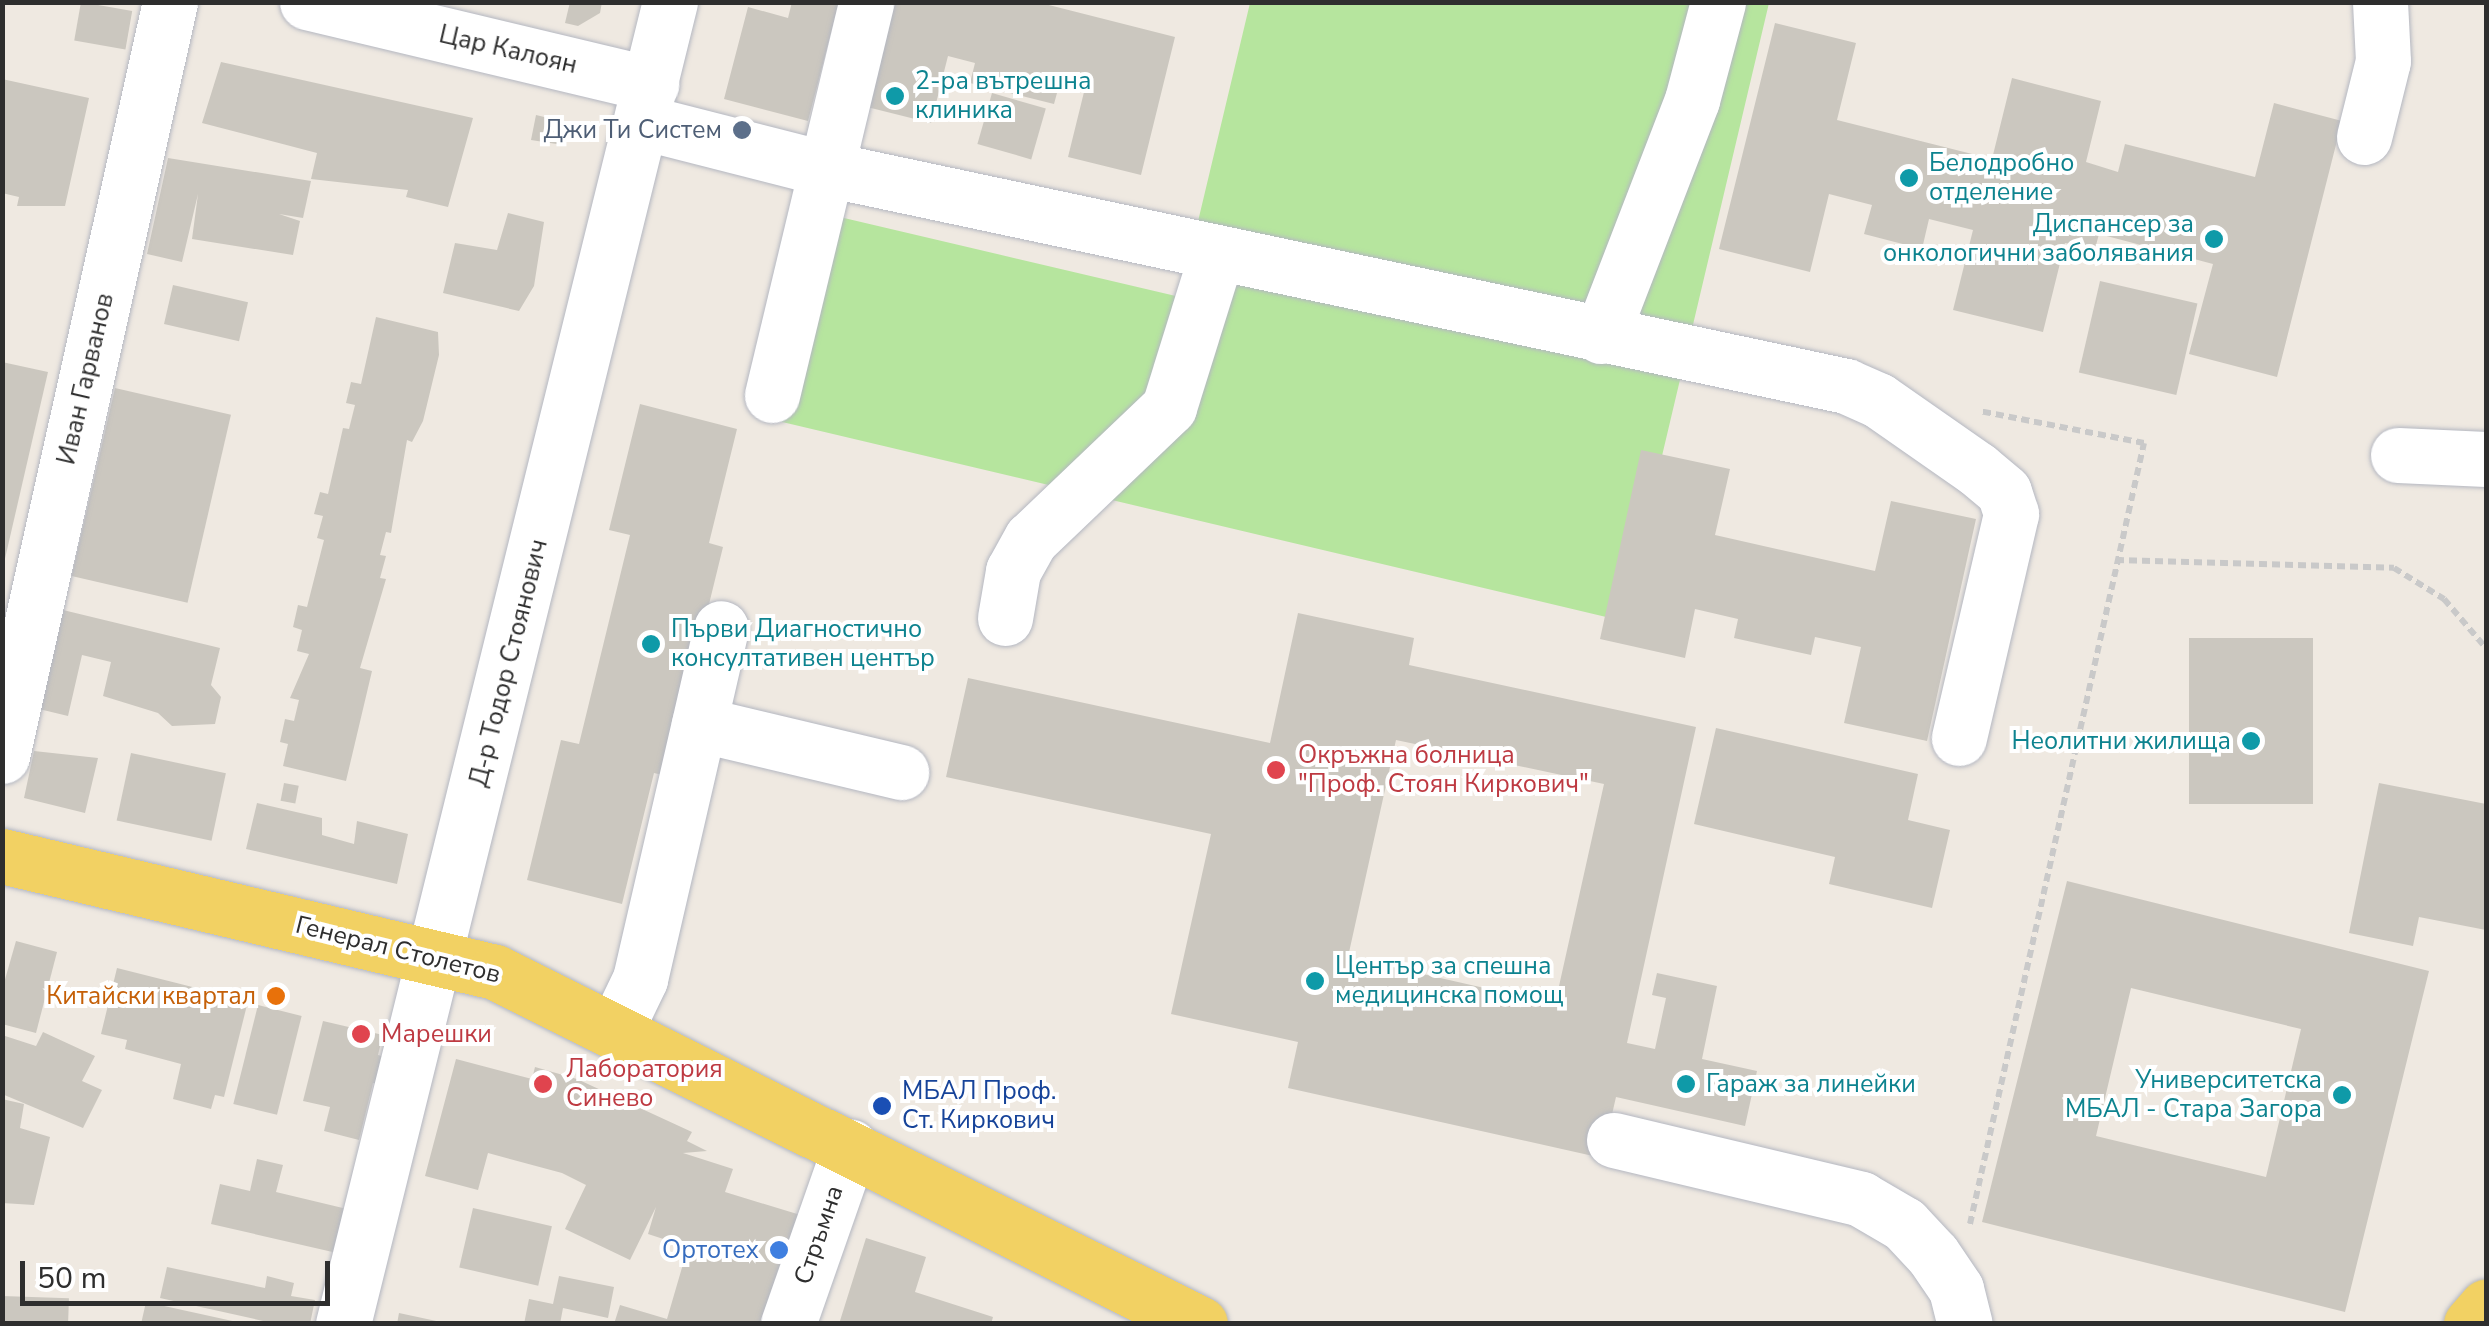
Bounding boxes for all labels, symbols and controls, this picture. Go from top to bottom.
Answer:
street label: Цар Калоян [436,20,580,80]
place label: 2-ра вътрешна клиника [915,67,1092,126]
marker: 2-ра вътрешна клиника [884,85,906,107]
place label: Джи Ти Систем [543,115,722,145]
marker: Джи Ти Систем [731,119,753,141]
place label: Белодробно отделение [1929,149,2074,208]
marker: Белодробно отделение [1898,167,1920,189]
place label: Диспансер за онкологични заболявания [1883,210,2194,269]
marker: Диспансер за онкологични заболявания [2203,228,2225,250]
street label: Иван Гарванов [52,290,120,468]
street label: Д-р Тодор Стоянович [464,536,554,790]
place label: Първи Диагностично консултативен център [671,615,935,674]
marker: Първи Диагностично консултативен център [640,633,662,655]
place label: Неолитни жилища [2012,726,2231,756]
marker: Неолитни жилища [2240,730,2262,752]
place label: Окръжна болница "Проф. Стоян Киркович" [1298,741,1589,800]
marker: Окръжна болница "Проф. Стоян Киркович" [1263,757,1289,783]
street label: Генерал Столетов [293,910,503,990]
place label: Център за спешна медицинска помощ [1335,952,1563,1011]
marker: Център за спешна медицинска помощ [1304,970,1326,992]
place label: Китайски квартал [46,981,256,1011]
marker: Китайски квартал [265,985,287,1007]
place label: Марешки [381,1019,492,1049]
marker: Марешки [350,1023,372,1045]
place label: Лаборатория Синево [566,1055,723,1114]
place label: Университетска МБАЛ - Стара Загора [2065,1066,2322,1125]
place label: Гараж за линейки [1706,1069,1916,1099]
marker: Лаборатория Синево [530,1071,556,1097]
marker: Гараж за линейки [1675,1073,1697,1095]
place label: МБАЛ Проф. Ст. Киркович [902,1077,1056,1136]
marker: Университетска МБАЛ - Стара Загора [2331,1084,2353,1106]
marker: МБАЛ Проф. Ст. Киркович [871,1095,893,1117]
street label: Стръмна [788,1182,850,1288]
place label: Ортотех [662,1235,759,1265]
marker: Ортотех [768,1239,790,1261]
scale bar [25,1241,335,1303]
text: 50 m [37,1258,106,1299]

